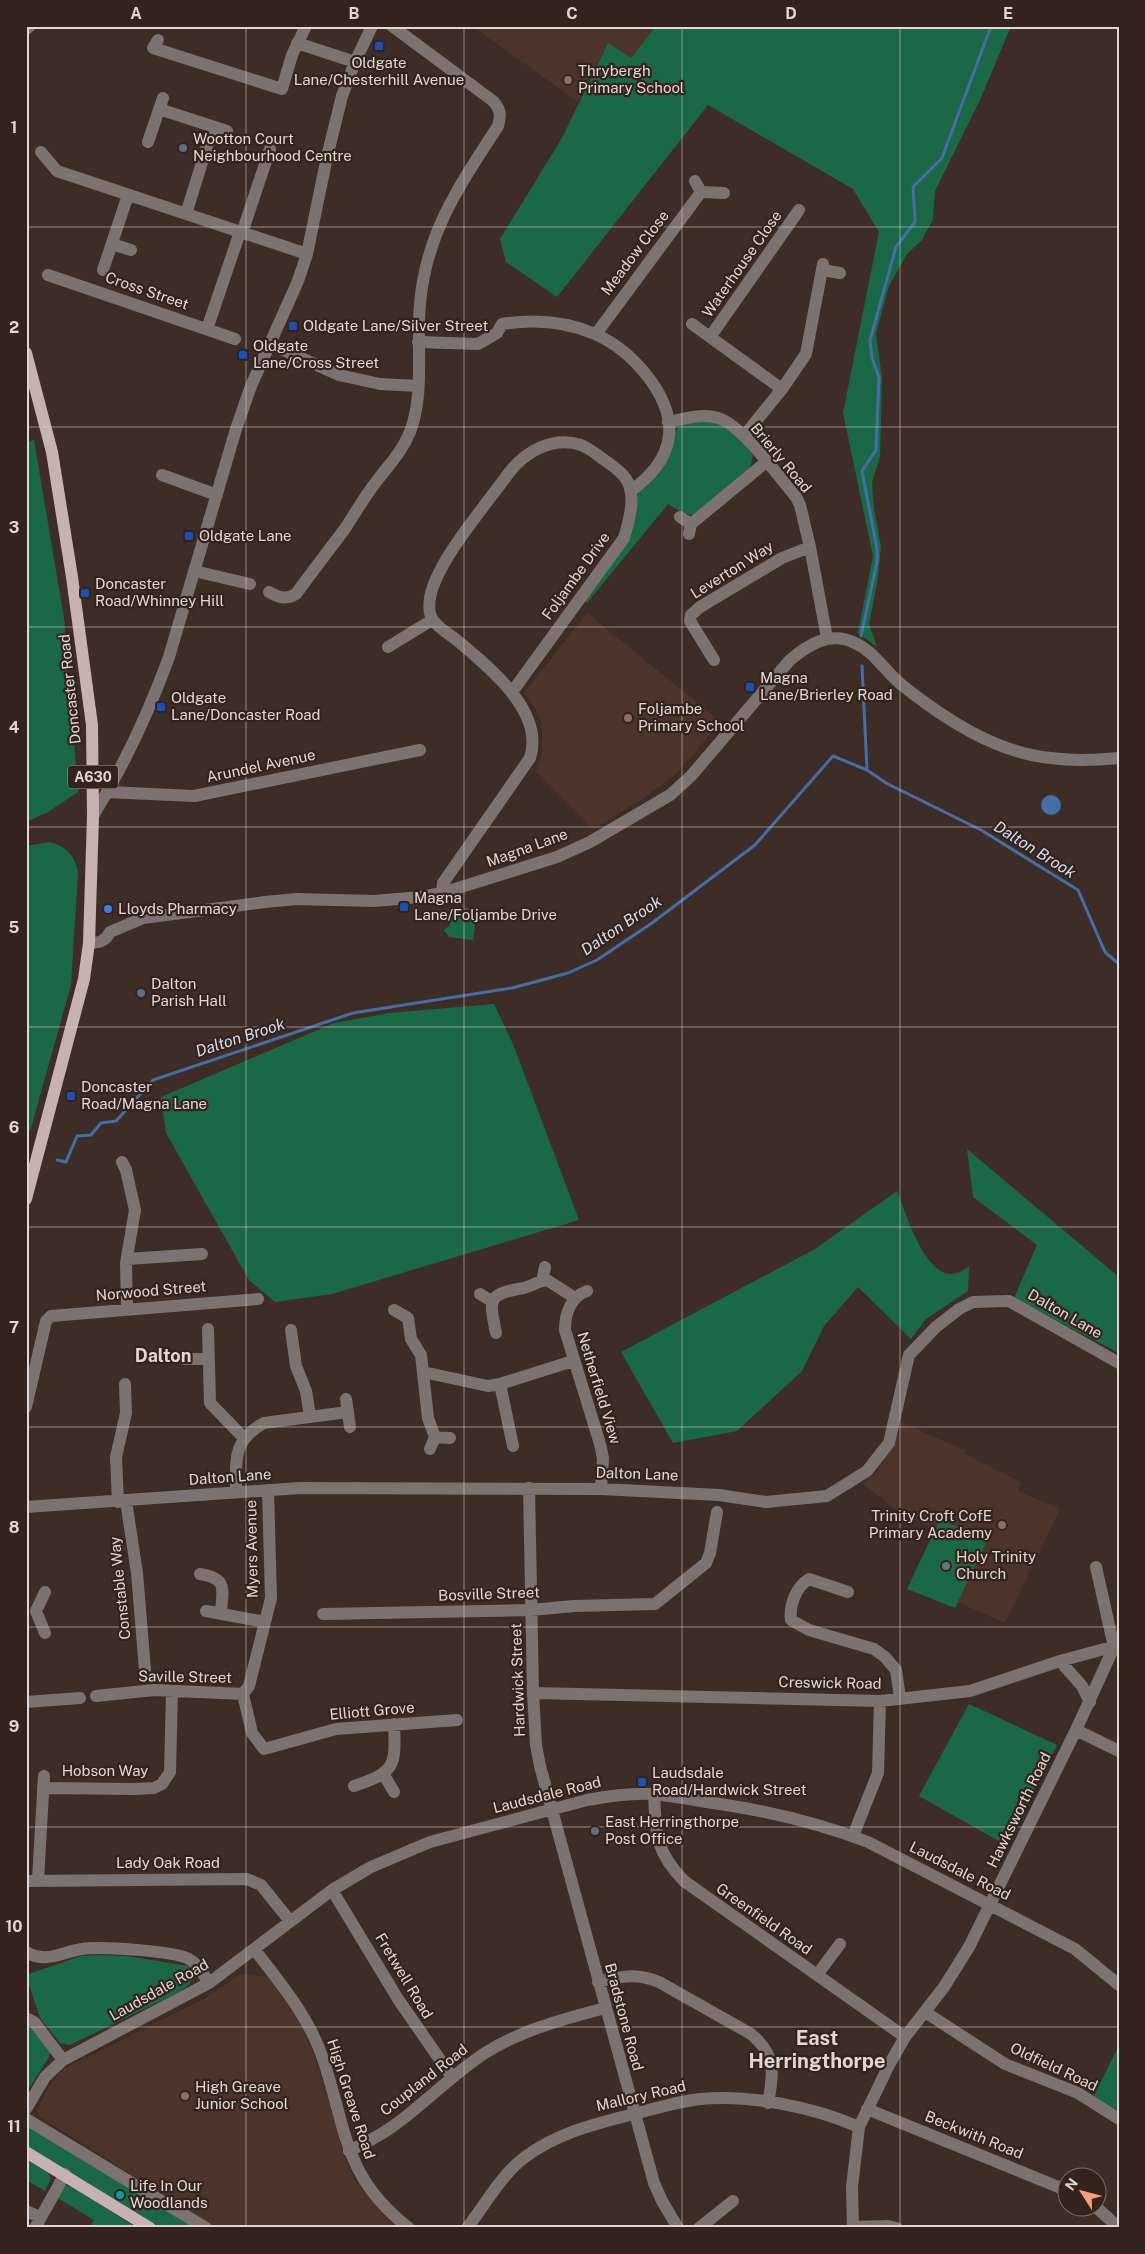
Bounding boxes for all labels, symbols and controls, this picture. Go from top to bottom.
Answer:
text: A [130,4,142,23]
text: B [349,4,360,23]
text: C [566,4,578,23]
text: D [785,4,797,23]
text: E [1003,4,1013,23]
marker: Oldgate Lane/Chesterhill Avenue [373,40,385,52]
place label: Oldgate Lane/Chesterhill Avenue [294,54,464,88]
place label: Thrybergh Primary School [578,62,684,96]
marker: Thrybergh Primary School [562,74,574,86]
text: 1 [11,118,17,137]
place label: Wootton Court Neighbourhood Centre [193,130,352,164]
marker: Wootton Court Neighbourhood Centre [177,142,189,154]
street label: Meadow Close [597,207,672,298]
street label: Waterhouse Close [698,207,785,320]
street label: Cross Street [103,268,191,313]
place label: Oldgate Lane/Silver Street [303,317,488,334]
text: 2 [9,318,19,337]
marker: Oldgate Lane/Silver Street [287,320,299,332]
place label: Oldgate Lane/Cross Street [253,337,379,371]
marker: Oldgate Lane/Cross Street [237,349,249,361]
street label: Brierly Road [747,420,815,496]
text: 3 [9,518,19,537]
place label: Oldgate Lane [199,527,292,544]
street label: Foljambe Drive [538,529,613,623]
marker: Oldgate Lane [183,530,195,542]
street label: Leverton Way [687,537,776,602]
place label: Doncaster Road/Whinney Hill [95,575,224,609]
marker: Doncaster Road/Whinney Hill [79,587,91,599]
street label: Doncaster Road [55,633,84,745]
place label: Magna Lane/Brierley Road [760,669,893,703]
marker: Magna Lane/Brierley Road [744,681,756,693]
place label: Oldgate Lane/Doncaster Road [171,689,321,723]
place label: Foljambe Primary School [638,700,744,734]
marker: Oldgate Lane/Doncaster Road [155,701,167,713]
marker: Foljambe Primary School [622,712,634,724]
text: 4 [9,718,20,737]
street label: Arundel Avenue [205,746,317,785]
road number: A630 [68,766,118,789]
water label: Dalton Brook [990,817,1079,882]
street label: Magna Lane [484,825,570,870]
place label: Magna Lane/Foljambe Drive [414,889,557,923]
water label: Dalton Brook [577,891,665,959]
place label: Lloyds Pharmacy [118,900,237,917]
marker: Magna Lane/Foljambe Drive [398,901,410,913]
marker: Lloyds Pharmacy [102,903,114,915]
text: 5 [9,918,20,937]
place label: Dalton Parish Hall [151,975,227,1009]
marker: Dalton Parish Hall [135,987,147,999]
water label: Dalton Brook [193,1014,288,1061]
place label: Doncaster Road/Magna Lane [81,1078,207,1112]
marker: Doncaster Road/Magna Lane [65,1090,77,1102]
text: 6 [9,1118,19,1137]
street label: Norwood Street [95,1277,207,1304]
street label: Dalton Lane [1025,1285,1105,1342]
text: 7 [9,1318,19,1337]
street label: Netherfield View [574,1330,625,1446]
district label: Dalton [135,1345,191,1366]
street label: Dalton Lane [595,1464,679,1483]
street label: Dalton Lane [188,1465,272,1488]
street label: Myers Avenue [242,1500,261,1598]
place label: Trinity Croft CofE Primary Academy [869,1507,992,1541]
text: 8 [9,1518,20,1537]
marker: Trinity Croft CofE Primary Academy [996,1519,1008,1531]
street label: Constable Way [106,1536,133,1640]
place label: Holy Trinity Church [956,1548,1036,1582]
marker: Holy Trinity Church [940,1560,952,1572]
street label: Bosville Street [438,1583,540,1604]
street label: Hardwick Street [507,1623,528,1737]
street label: Saville Street [138,1667,232,1686]
street label: Creswick Road [778,1673,882,1692]
street label: Elliott Grove [329,1698,415,1723]
text: 9 [9,1717,19,1736]
street label: Hawksworth Road [983,1749,1054,1870]
street label: Hobson Way [62,1762,148,1779]
place label: Laudsdale Road/Hardwick Street [652,1764,807,1798]
street label: Laudsdale Road [491,1773,603,1816]
marker: Laudsdale Road/Hardwick Street [636,1776,648,1788]
place label: East Herringthorpe Post Office [605,1813,739,1847]
marker: East Herringthorpe Post Office [589,1825,601,1837]
street label: Laudsdale Road [907,1838,1014,1903]
street label: Lady Oak Road [116,1854,220,1871]
street label: Greenfield Road [713,1879,815,1958]
text: 10 [5,1917,23,1936]
street label: Fretwell Road [372,1930,437,2022]
street label: Laudsdale Road [106,1955,211,2024]
street label: Bradstone Road [602,1961,647,2073]
district label: East Herringthorpe [749,2026,885,2073]
street label: High Greave Road [324,2037,379,2161]
street label: Oldfield Road [1008,2039,1101,2094]
street label: Coupland Road [377,2040,471,2119]
street label: Mallory Road [594,2077,687,2114]
place label: High Greave Junior School [195,2078,288,2112]
marker: High Greave Junior School [179,2090,191,2102]
street label: Beckwith Road [923,2107,1026,2162]
text: 11 [7,2117,21,2136]
north arrow [1058,2166,1108,2216]
text: N [1062,2175,1081,2193]
place label: Life In Our Woodlands [130,2177,208,2211]
marker: Life In Our Woodlands [114,2189,126,2201]

